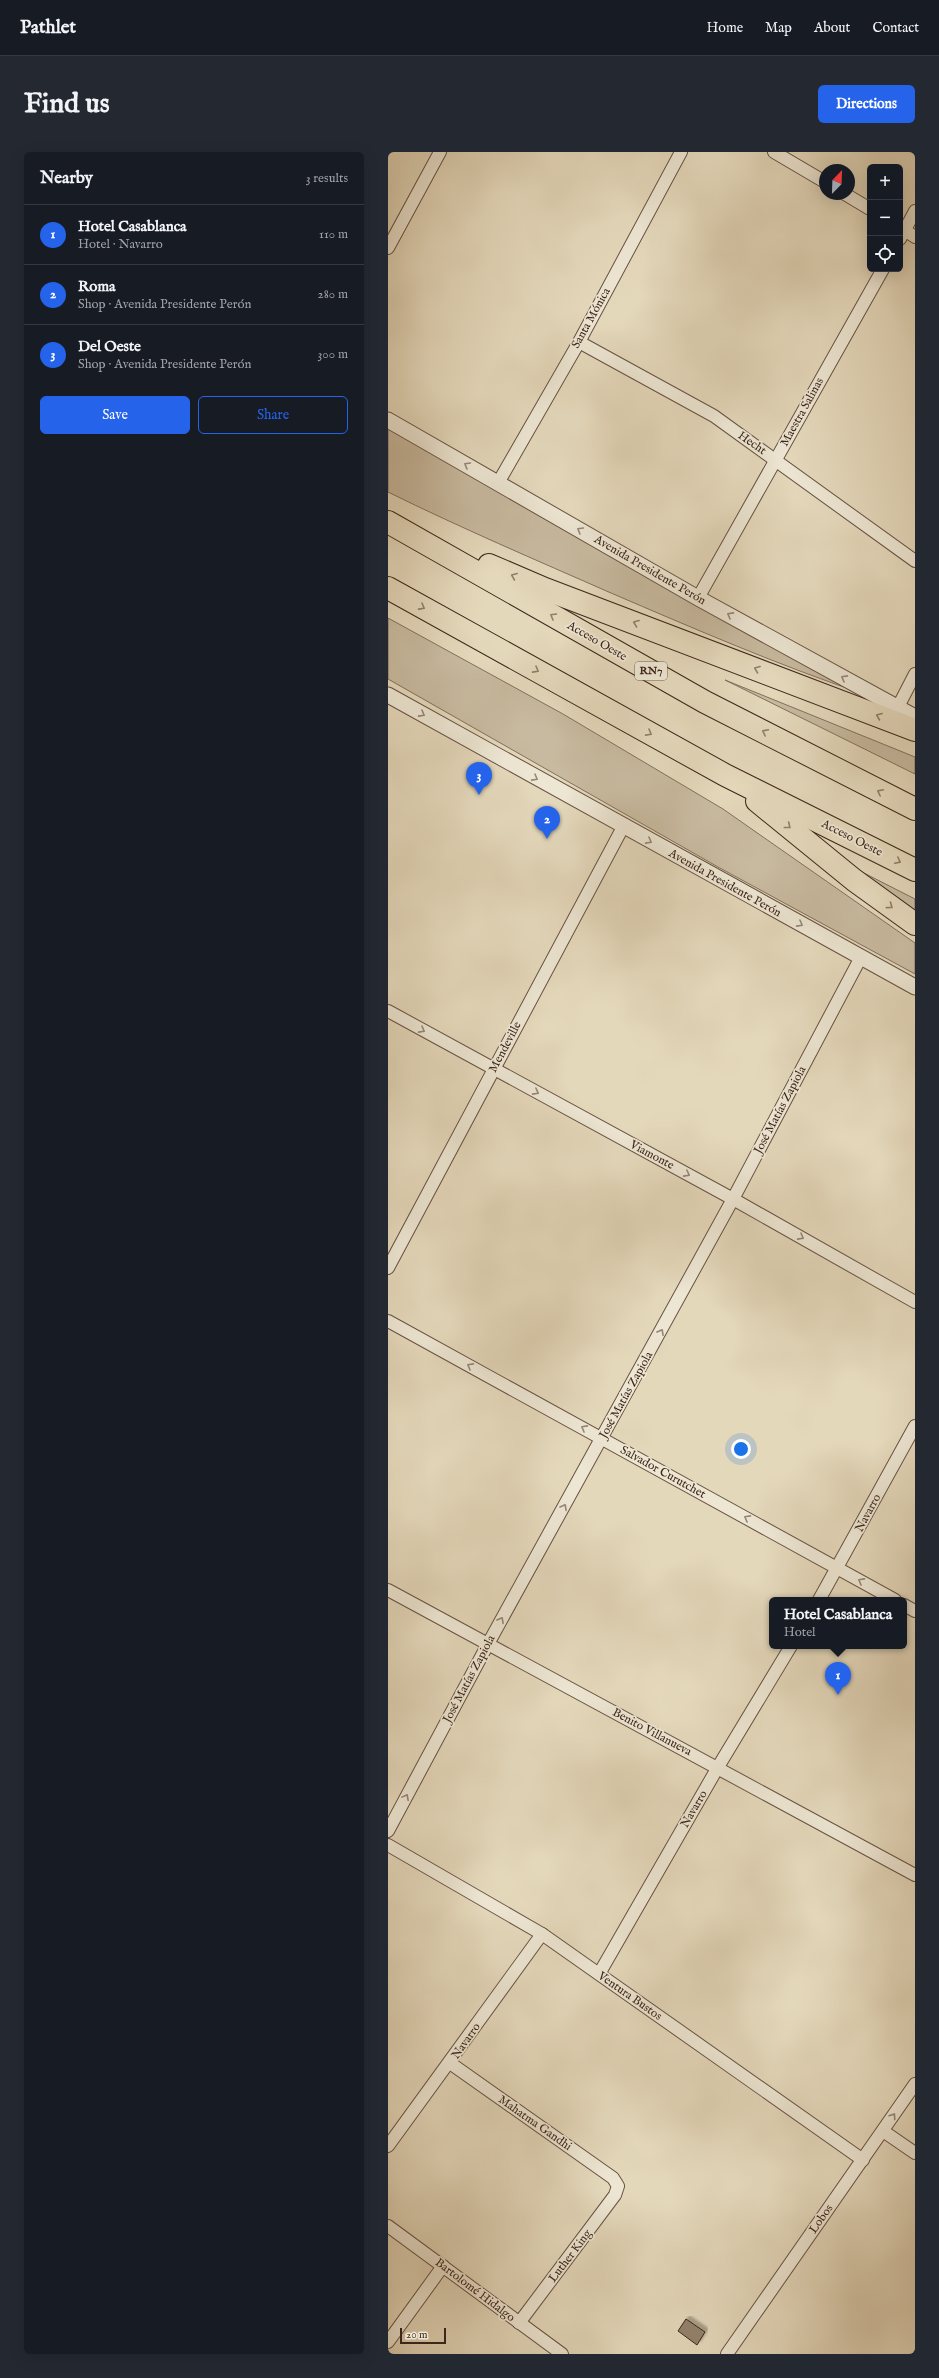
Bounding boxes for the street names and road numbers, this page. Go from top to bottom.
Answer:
street label: Santa Mónica [568,284,614,351]
street label: Maestra Salinas [777,375,827,449]
street label: Hecht [735,428,769,458]
street label: Avenida Presidente Perón [591,531,709,608]
street label: Acceso Oeste [564,617,630,664]
road number: RN7 [635,662,667,680]
street label: Acceso Oeste [818,816,885,860]
street label: Avenida Presidente Perón [665,845,785,921]
street label: Mendeville [485,1019,525,1075]
street label: José Matías Zapiola [750,1063,811,1159]
street label: Viamonte [626,1137,677,1173]
street label: José Matías Zapiola [595,1348,657,1443]
street label: Salvador Curutchet [618,1442,708,1502]
street label: Navarro [852,1491,884,1535]
street label: José Matías Zapiola [439,1632,500,1728]
street label: Benito Villanueva [610,1705,695,1760]
street label: Navarro [677,1787,711,1830]
street label: Ventura Bustos [594,1968,665,2024]
street label: Navarro [448,2020,484,2062]
street label: Mahatma Gandhi [495,2092,575,2154]
street label: Lobos [806,2201,836,2237]
street label: Luther King [545,2226,595,2285]
street label: Bartolomé Hidalgo [432,2255,518,2325]

